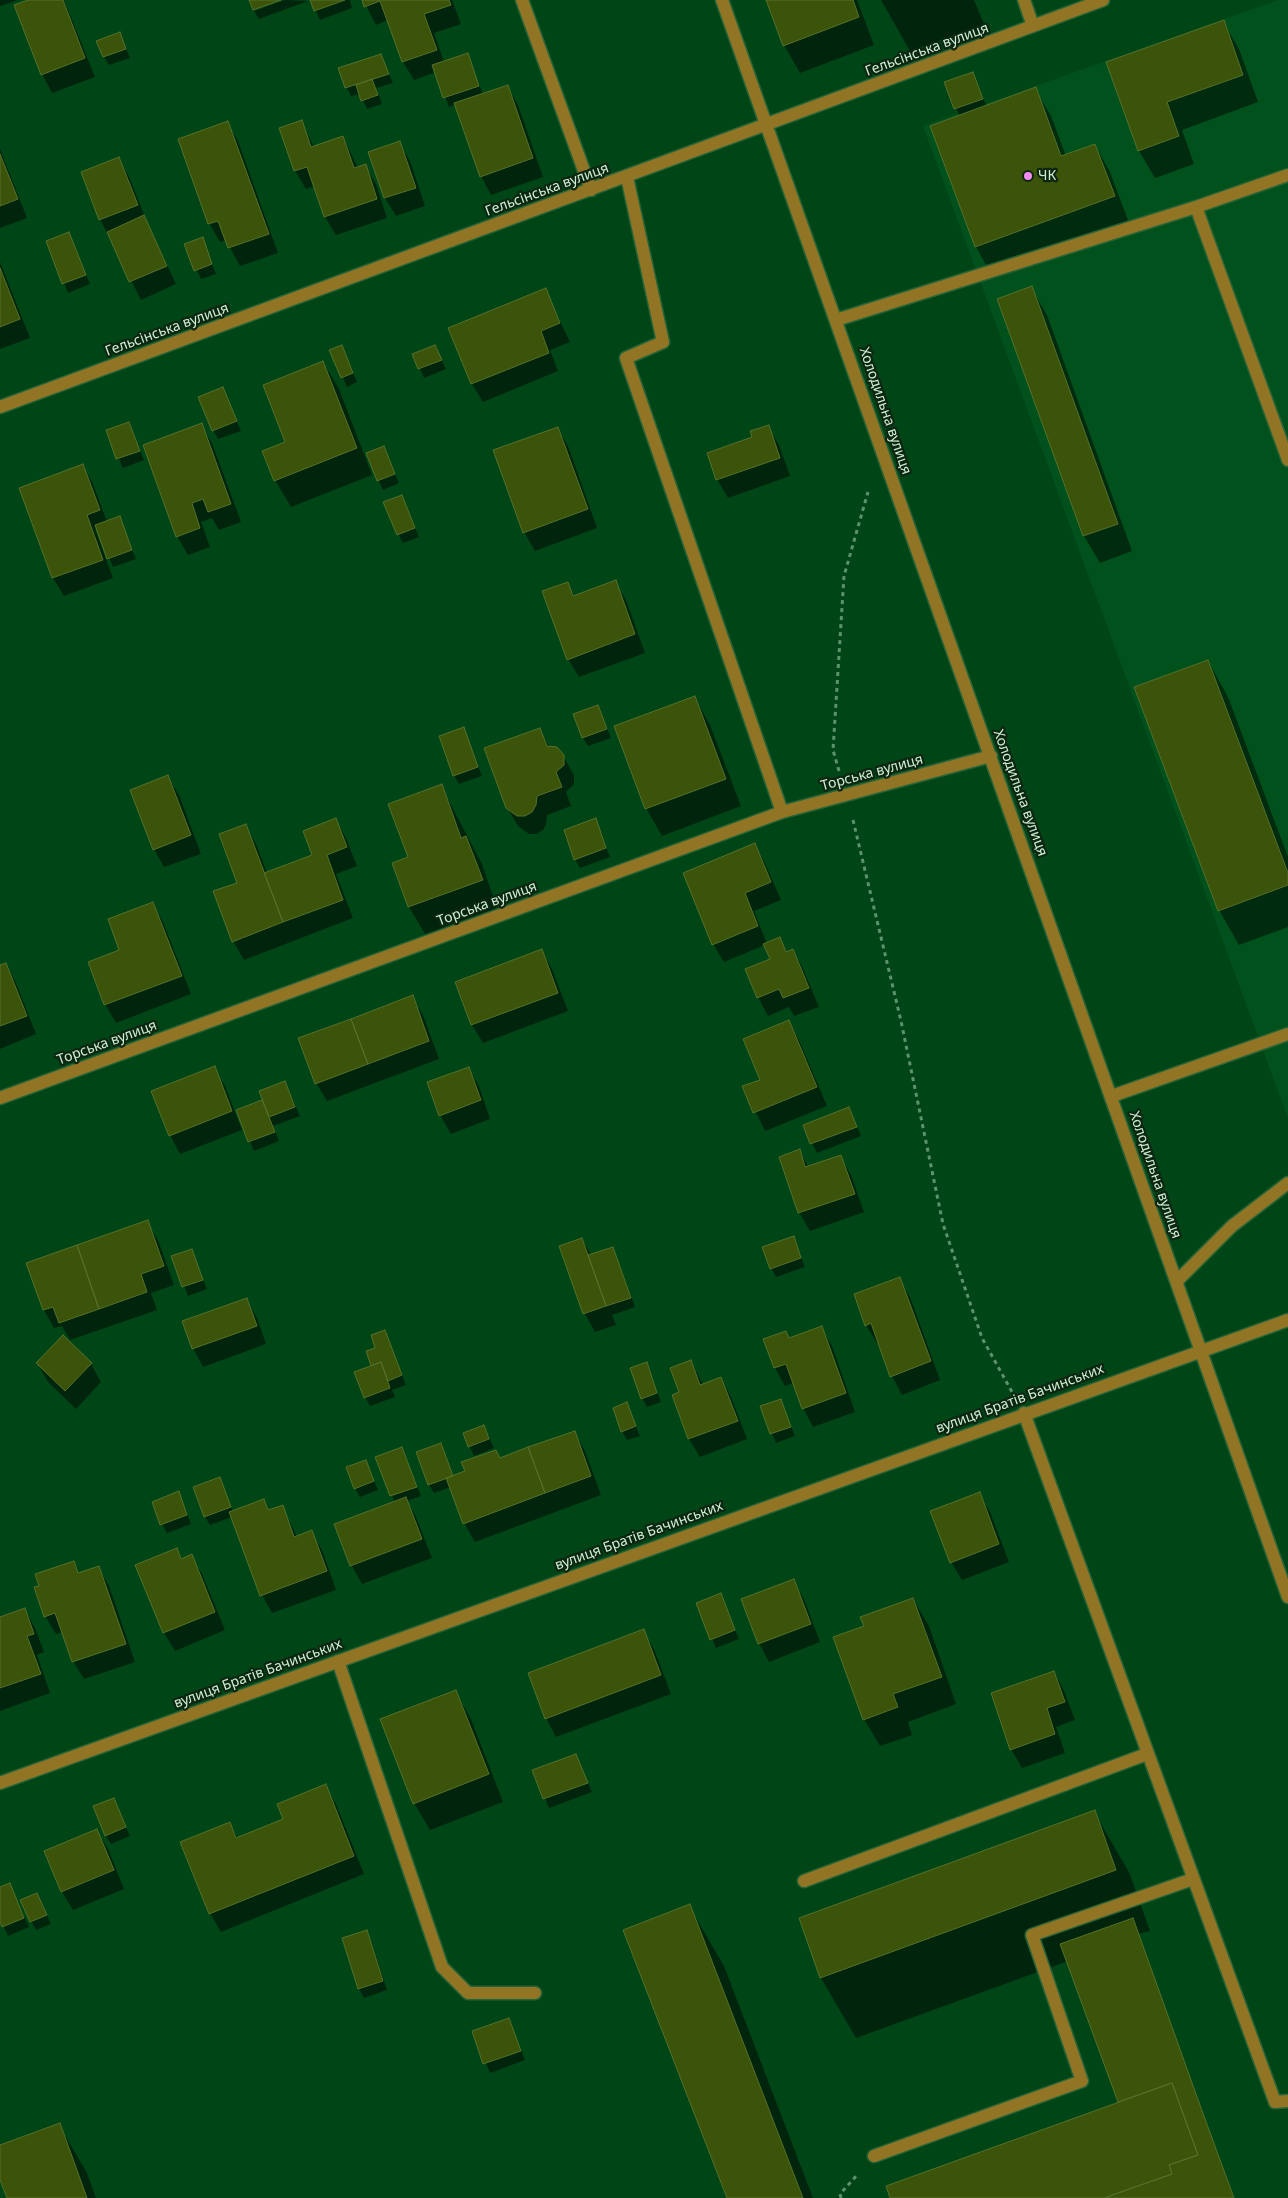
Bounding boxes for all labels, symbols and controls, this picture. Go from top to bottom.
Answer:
street label: Гельсінська вулиця [863,20,991,80]
street label: Гельсінська вулиця [483,160,611,220]
place label: ЧК [1038,168,1056,184]
marker: ЧК [1022,170,1034,182]
street label: Гельсінська вулиця [103,300,231,360]
street label: Холодильна вулиця [855,345,915,477]
street label: Холодильна вулиця [989,727,1051,859]
street label: Торська вулиця [819,751,925,795]
street label: Торська вулиця [435,878,539,930]
street label: Торська вулиця [55,1017,159,1069]
street label: Холодильна вулиця [1125,1109,1185,1241]
street label: вулиця Братів Бачинських [934,1361,1106,1437]
street label: вулиця Братів Бачинських [553,1498,725,1574]
street label: вулиця Братів Бачинських [172,1636,344,1712]

